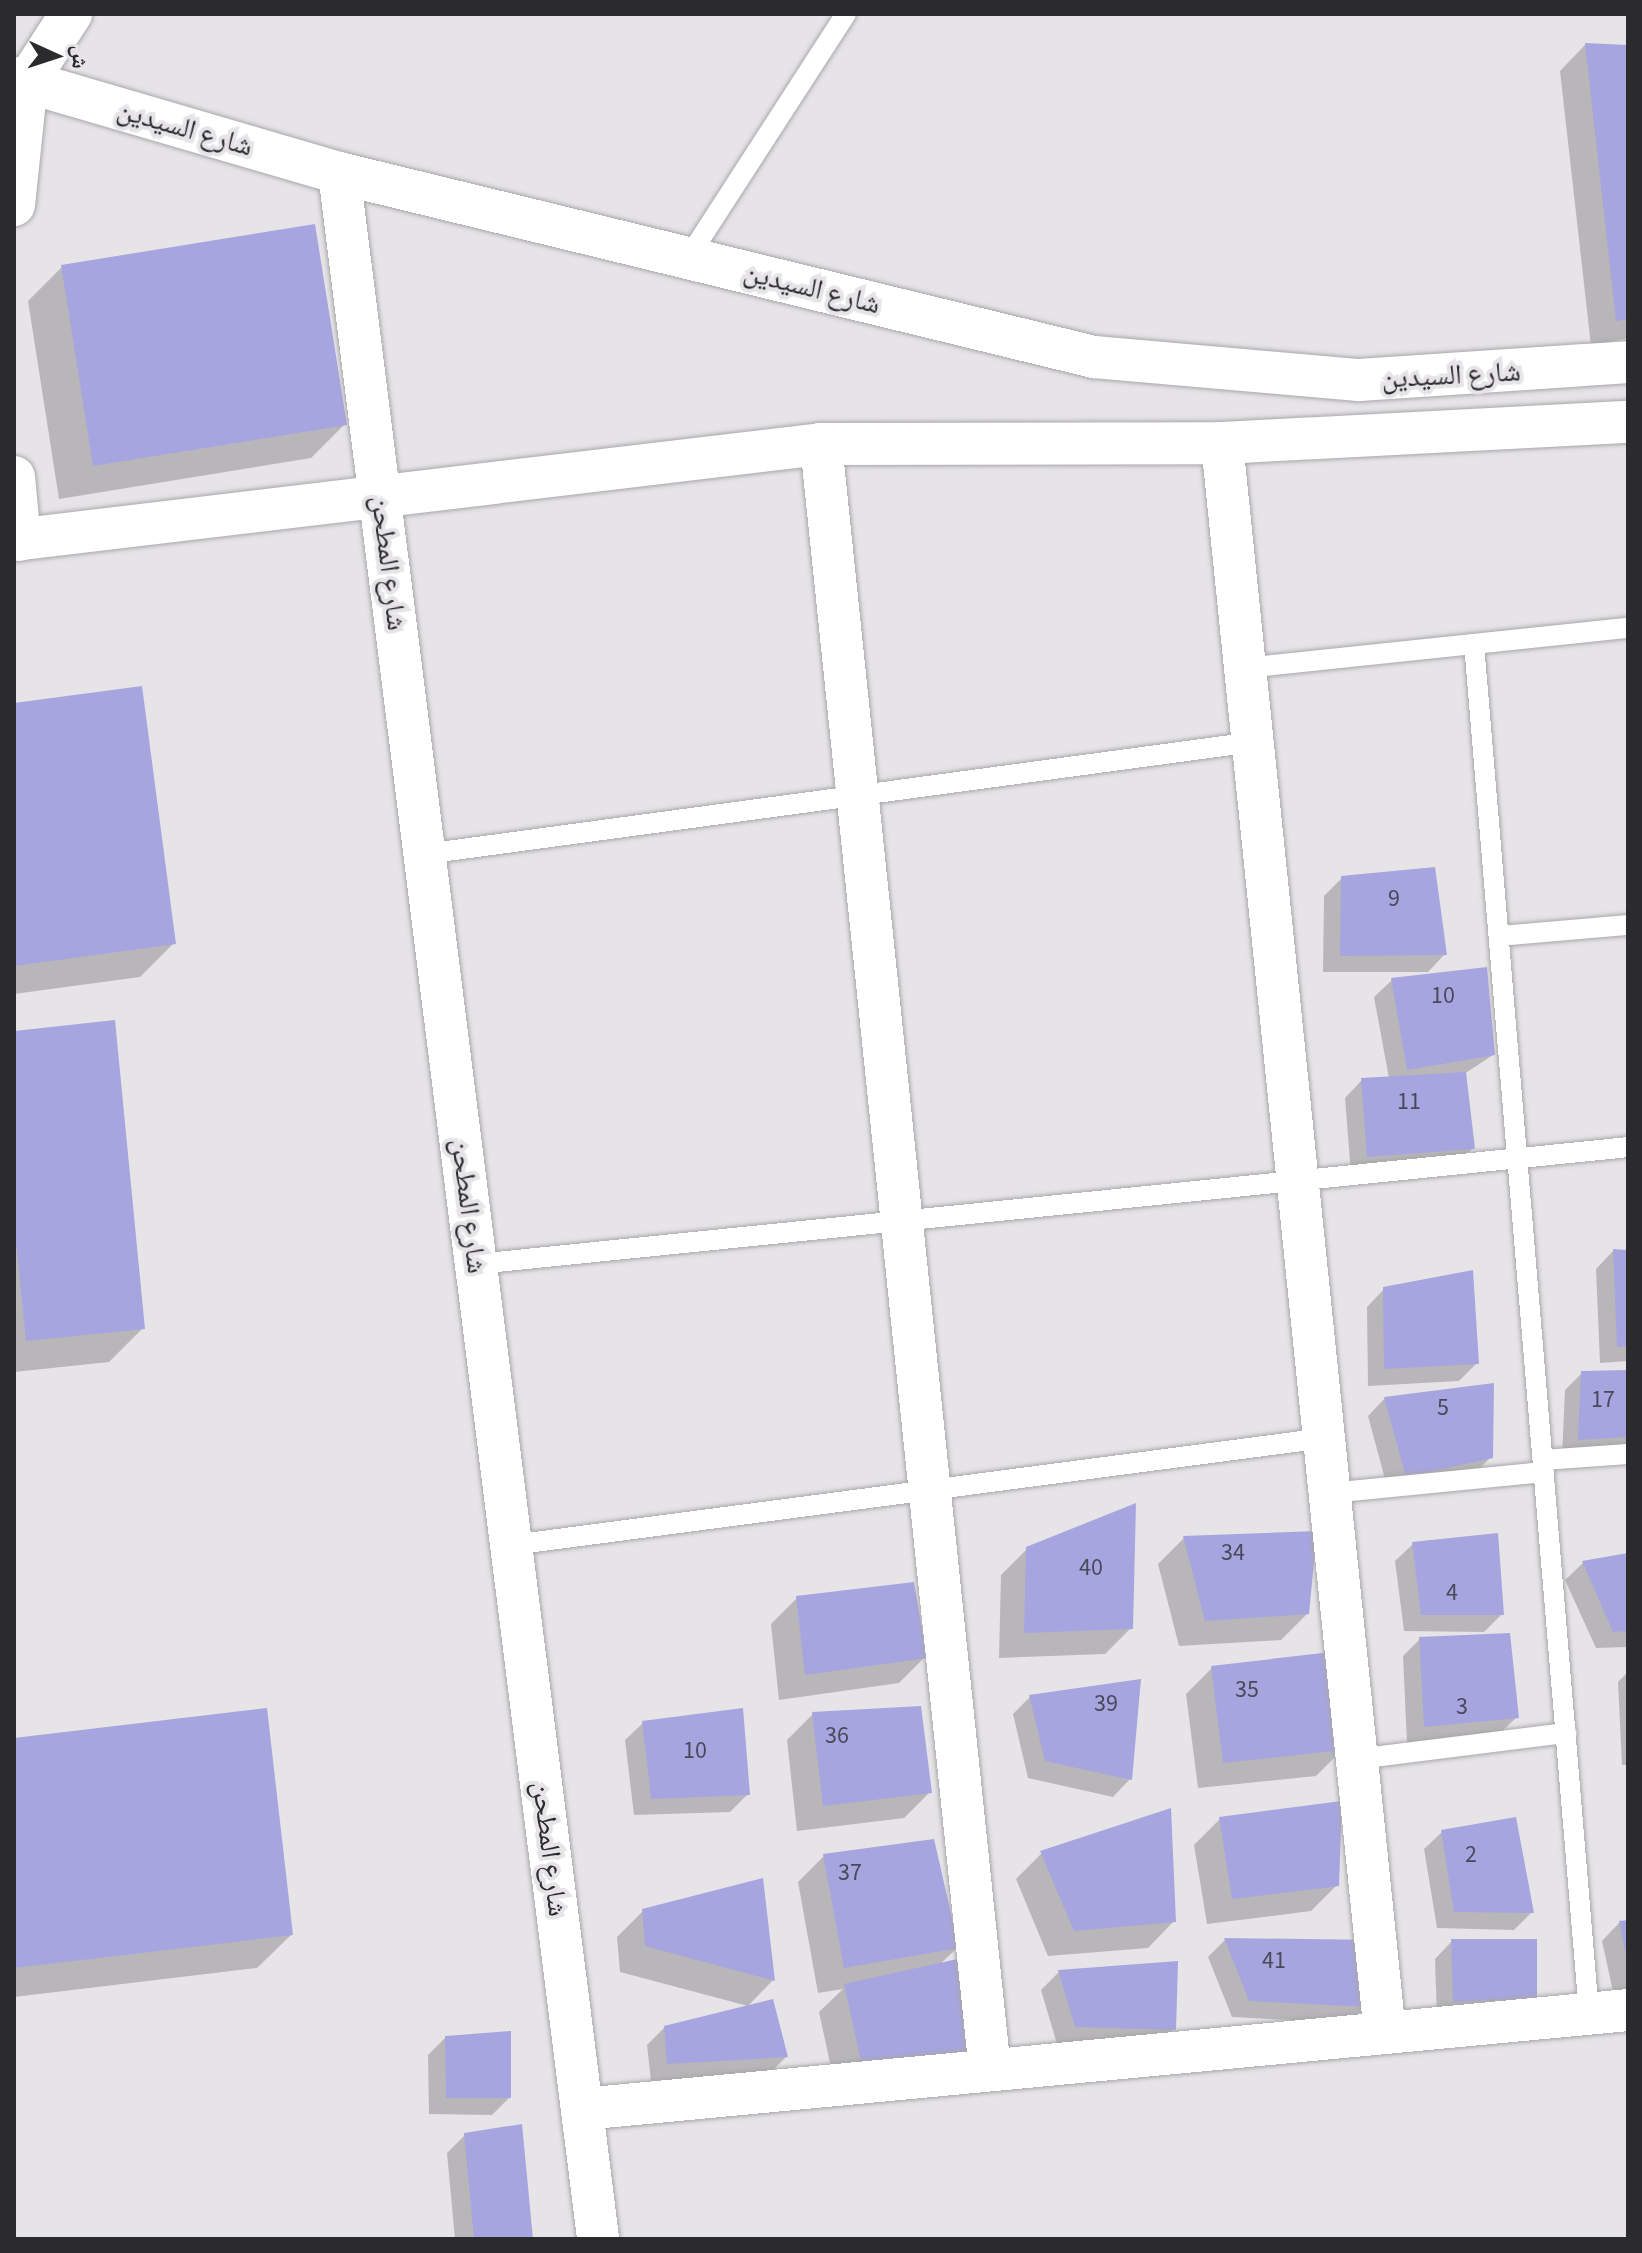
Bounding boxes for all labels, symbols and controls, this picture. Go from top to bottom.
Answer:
north arrow [16,16,96,96]
text: ش [63,45,97,70]
street label: شارع السيدين [113,93,257,163]
street label: شارع السيدين [740,255,884,321]
street label: شارع السيدين [1381,355,1521,395]
street label: شارع المطحن [364,494,414,632]
house number: 9 [1388,885,1400,913]
house number: 10 [1431,982,1455,1010]
house number: 11 [1397,1088,1421,1116]
street label: شارع المطحن [444,1137,494,1275]
house number: 17 [1591,1386,1615,1414]
house number: 5 [1437,1394,1449,1422]
house number: 34 [1221,1539,1245,1567]
house number: 40 [1079,1554,1103,1582]
house number: 4 [1446,1579,1458,1607]
house number: 35 [1235,1676,1259,1704]
house number: 39 [1094,1690,1118,1718]
house number: 3 [1456,1693,1468,1721]
house number: 36 [825,1722,849,1750]
house number: 10 [683,1737,707,1765]
street label: شارع المطحن [525,1780,575,1918]
house number: 2 [1465,1841,1477,1869]
house number: 37 [838,1859,862,1887]
house number: 41 [1262,1947,1286,1975]

